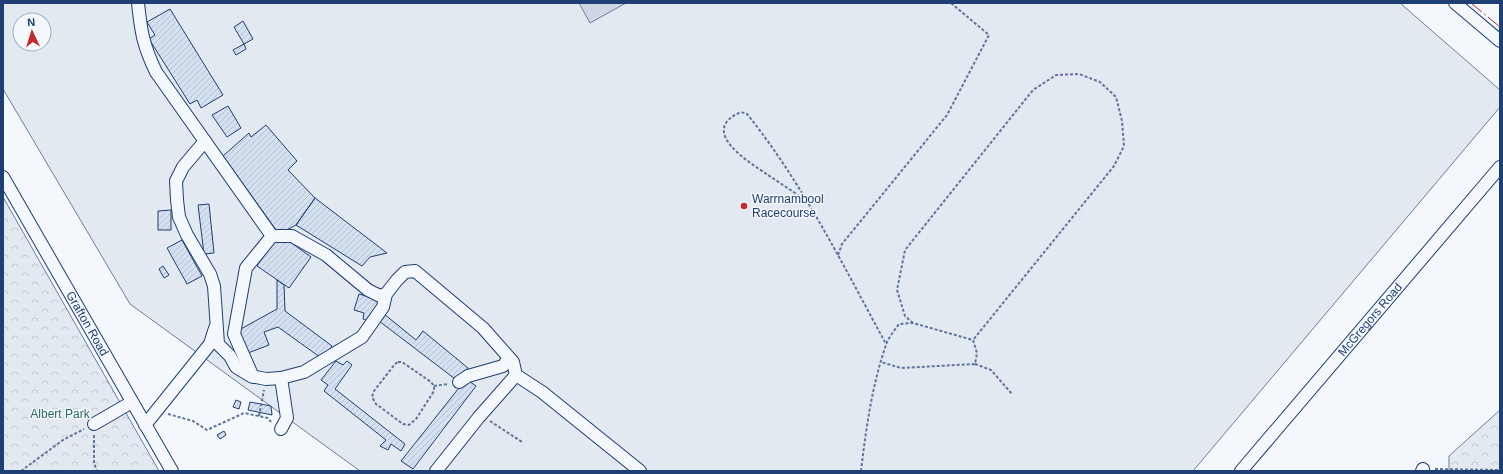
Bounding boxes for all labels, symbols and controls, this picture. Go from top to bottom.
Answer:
north arrow [12,12,52,52]
text: N [27,16,36,28]
place label: Warrnambool Racecourse [752,192,824,220]
marker: Warrnambool Racecourse [739,201,749,211]
street label: McGregors Road [1335,280,1405,359]
street label: Grafton Road [63,289,111,358]
park label: Albert Park [30,407,91,421]

